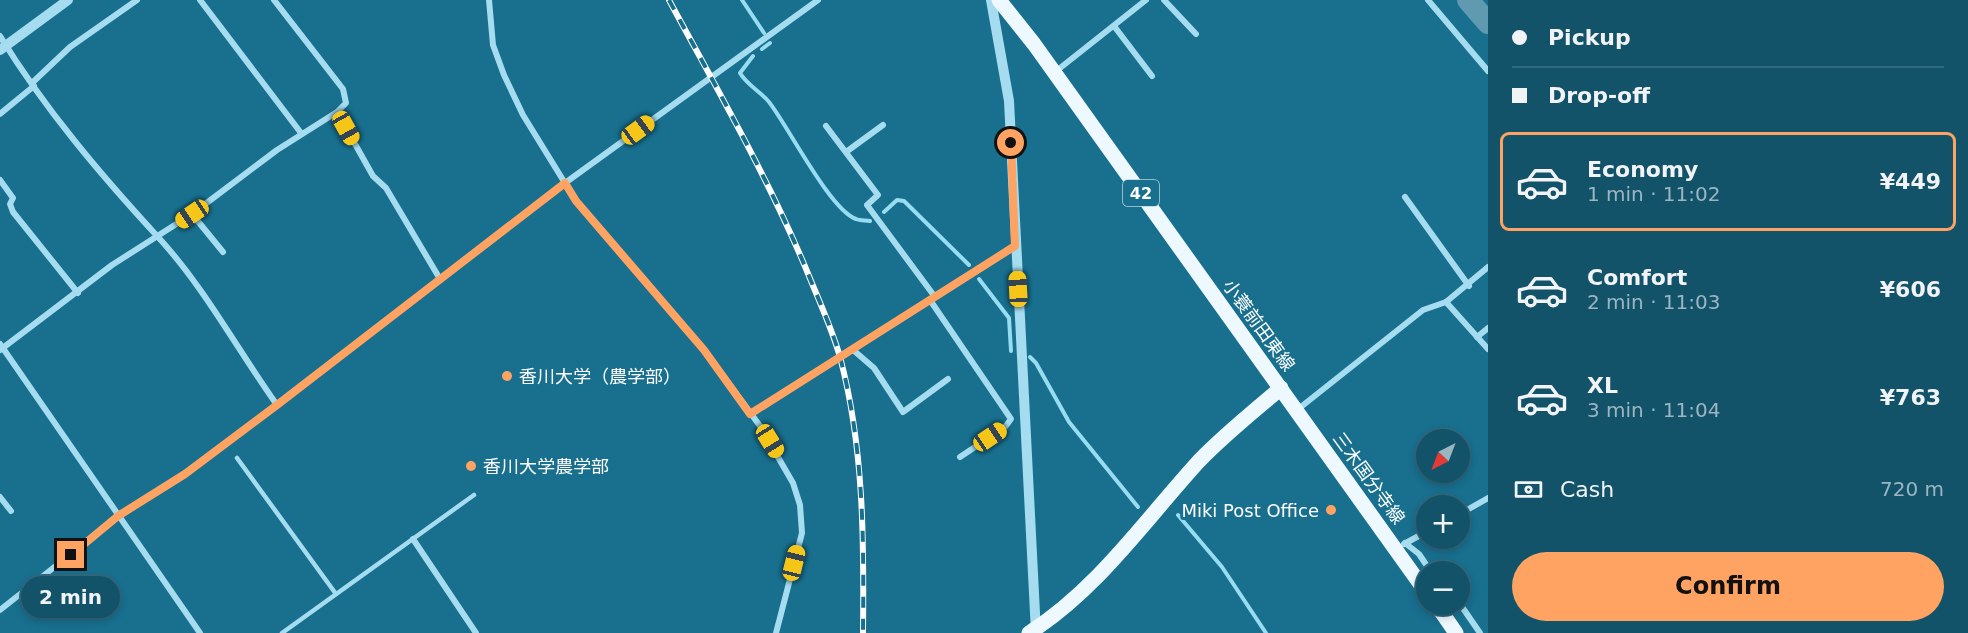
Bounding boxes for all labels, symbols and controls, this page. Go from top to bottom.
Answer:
text: Pickup [1548,25,1631,50]
text: Drop-off [1548,83,1650,108]
car [329,108,363,148]
car [618,112,658,148]
route start [997,129,1024,156]
icon: car [1515,155,1569,209]
text: Economy [1587,157,1698,182]
text: ¥449 [1880,169,1941,194]
road number: 42 [1123,180,1159,206]
text: 1 min · 11:02 [1587,182,1721,206]
car [172,196,212,232]
icon: car [1515,263,1569,317]
text: Comfort [1587,265,1687,290]
car [1008,271,1028,307]
street label: 小蓑前田東線 [1219,275,1299,375]
text: ¥606 [1880,277,1941,302]
text: 2 min · 11:03 [1587,290,1721,314]
place label: 香川大学（農学部） [519,366,681,387]
marker: 香川大学（農学部） [500,369,514,383]
icon: car [1515,371,1569,425]
text: XL [1587,373,1618,398]
text: ¥763 [1880,385,1941,410]
text: 3 min · 11:04 [1587,398,1721,422]
car [970,419,1010,455]
car [753,421,787,461]
street label: 三木国分寺線 [1329,428,1409,528]
north arrow [1416,429,1470,483]
map controls [1416,429,1470,615]
place label: 香川大学農学部 [483,456,609,477]
marker: 香川大学農学部 [464,459,478,473]
icon: cash [1512,473,1545,506]
text: Cash [1560,477,1614,502]
text: 720 m [1880,477,1944,501]
button: + [1416,495,1470,549]
place label: Miki Post Office [1181,500,1319,521]
marker: Miki Post Office [1324,503,1338,517]
route end [57,541,84,568]
car [781,543,807,583]
button: Confirm [1512,552,1944,621]
button: − [1416,561,1470,615]
callout: 2 min [22,576,121,618]
text: 2 min [39,585,102,609]

